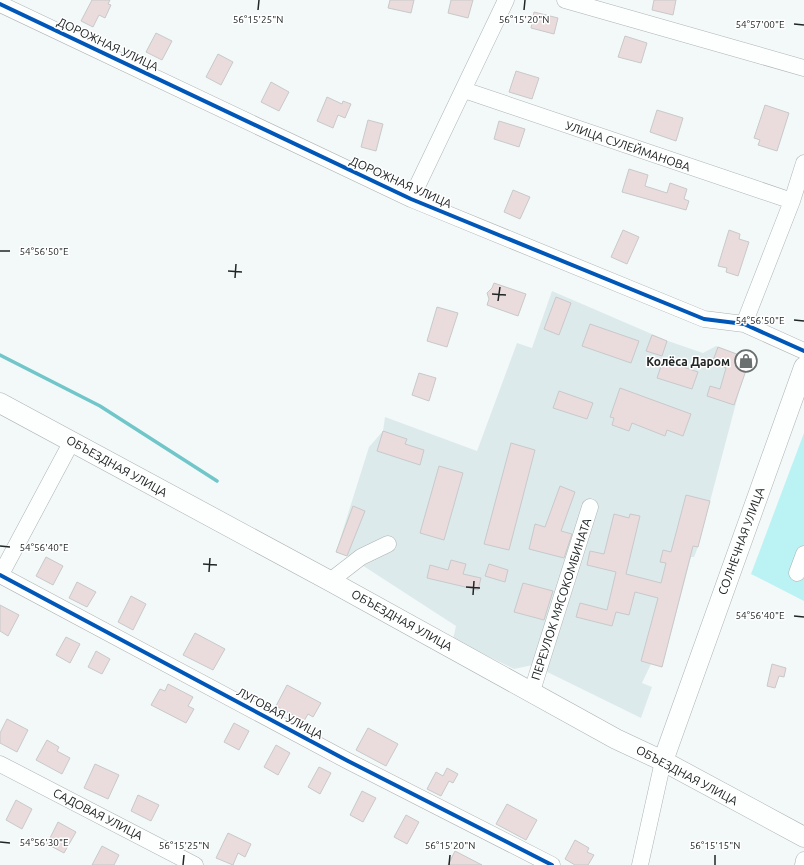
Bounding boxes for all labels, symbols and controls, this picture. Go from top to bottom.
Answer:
text: 56°15'25"N [233,14,283,25]
text: 56°15'20"N [499,14,549,25]
street label: ДОРОЖНАЯ УЛИЦА [55,15,161,73]
text: 54°57'00"E [735,19,785,30]
street label: УЛИЦА СУЛЕЙМАНОВА [564,119,692,174]
street label: ДОРОЖНАЯ УЛИЦА [348,154,454,210]
text: 54°56'50"E [19,246,69,257]
text: 54°56'50"E [735,315,785,326]
shop icon: Колёса Даром [733,348,759,374]
place label: Колёса Даром [646,355,730,368]
street label: ОБЪЕЗДНАЯ УЛИЦА [64,433,170,499]
street label: СОЛНЕЧНАЯ УЛИЦА [716,485,767,596]
street label: ПЕРЕУЛОК МЯСОКОМБИНАТА [529,516,593,682]
text: 54°56'40"E [19,542,69,553]
street label: ОБЪЕЗДНАЯ УЛИЦА [349,587,455,653]
text: 54°56'40"E [735,610,785,621]
street label: ЛУГОВАЯ УЛИЦА [235,685,325,741]
street label: ОБЪЕЗДНАЯ УЛИЦА [634,743,740,807]
street label: САДОВАЯ УЛИЦА [51,786,145,842]
text: 54°56'30"E [19,837,69,848]
text: 56°15'25"N [159,840,209,851]
text: 56°15'20"N [425,840,475,851]
text: 56°15'15"N [690,840,740,851]

